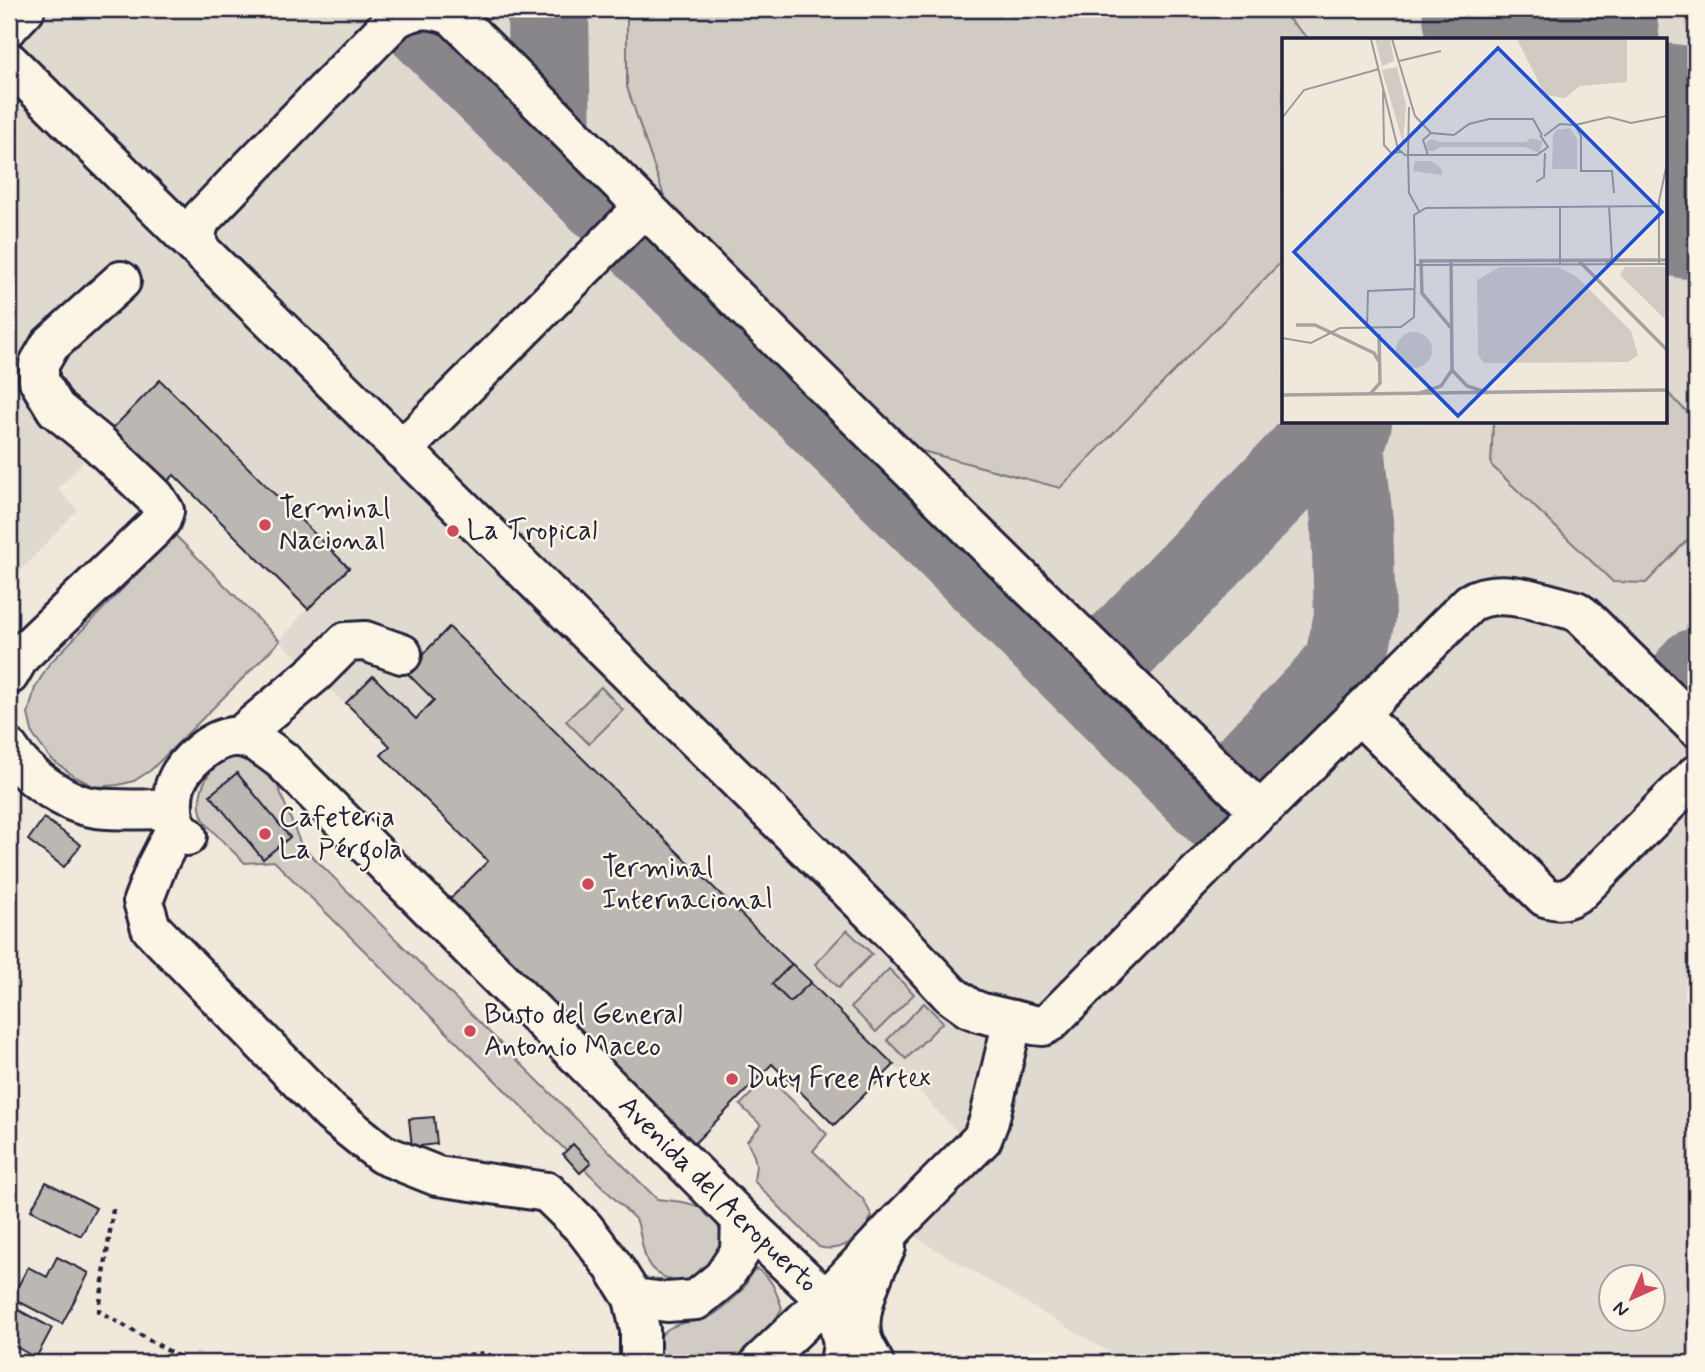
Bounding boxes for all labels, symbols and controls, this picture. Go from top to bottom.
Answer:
inset map [1282,38,1666,424]
place label: Terminal Nacional [279,491,390,560]
place label: La Tropical [467,513,597,550]
marker: Terminal Nacional [257,517,273,533]
marker: La Tropical [445,523,461,539]
place label: Cafeteria La Pérgola [279,800,403,872]
marker: Cafeteria La Pérgola [257,826,273,842]
place label: Terminal Internacional [602,850,773,919]
marker: Terminal Internacional [580,876,596,892]
place label: Busto del General Antonio Maceo [484,997,683,1066]
marker: Busto del General Antonio Maceo [462,1023,478,1039]
place label: Duty Free Artex [746,1061,931,1098]
marker: Duty Free Artex [724,1071,740,1087]
street label: Avenida del Aeropuerto [610,1088,826,1301]
north arrow [1596,1264,1666,1334]
text: N [1608,1296,1634,1322]

